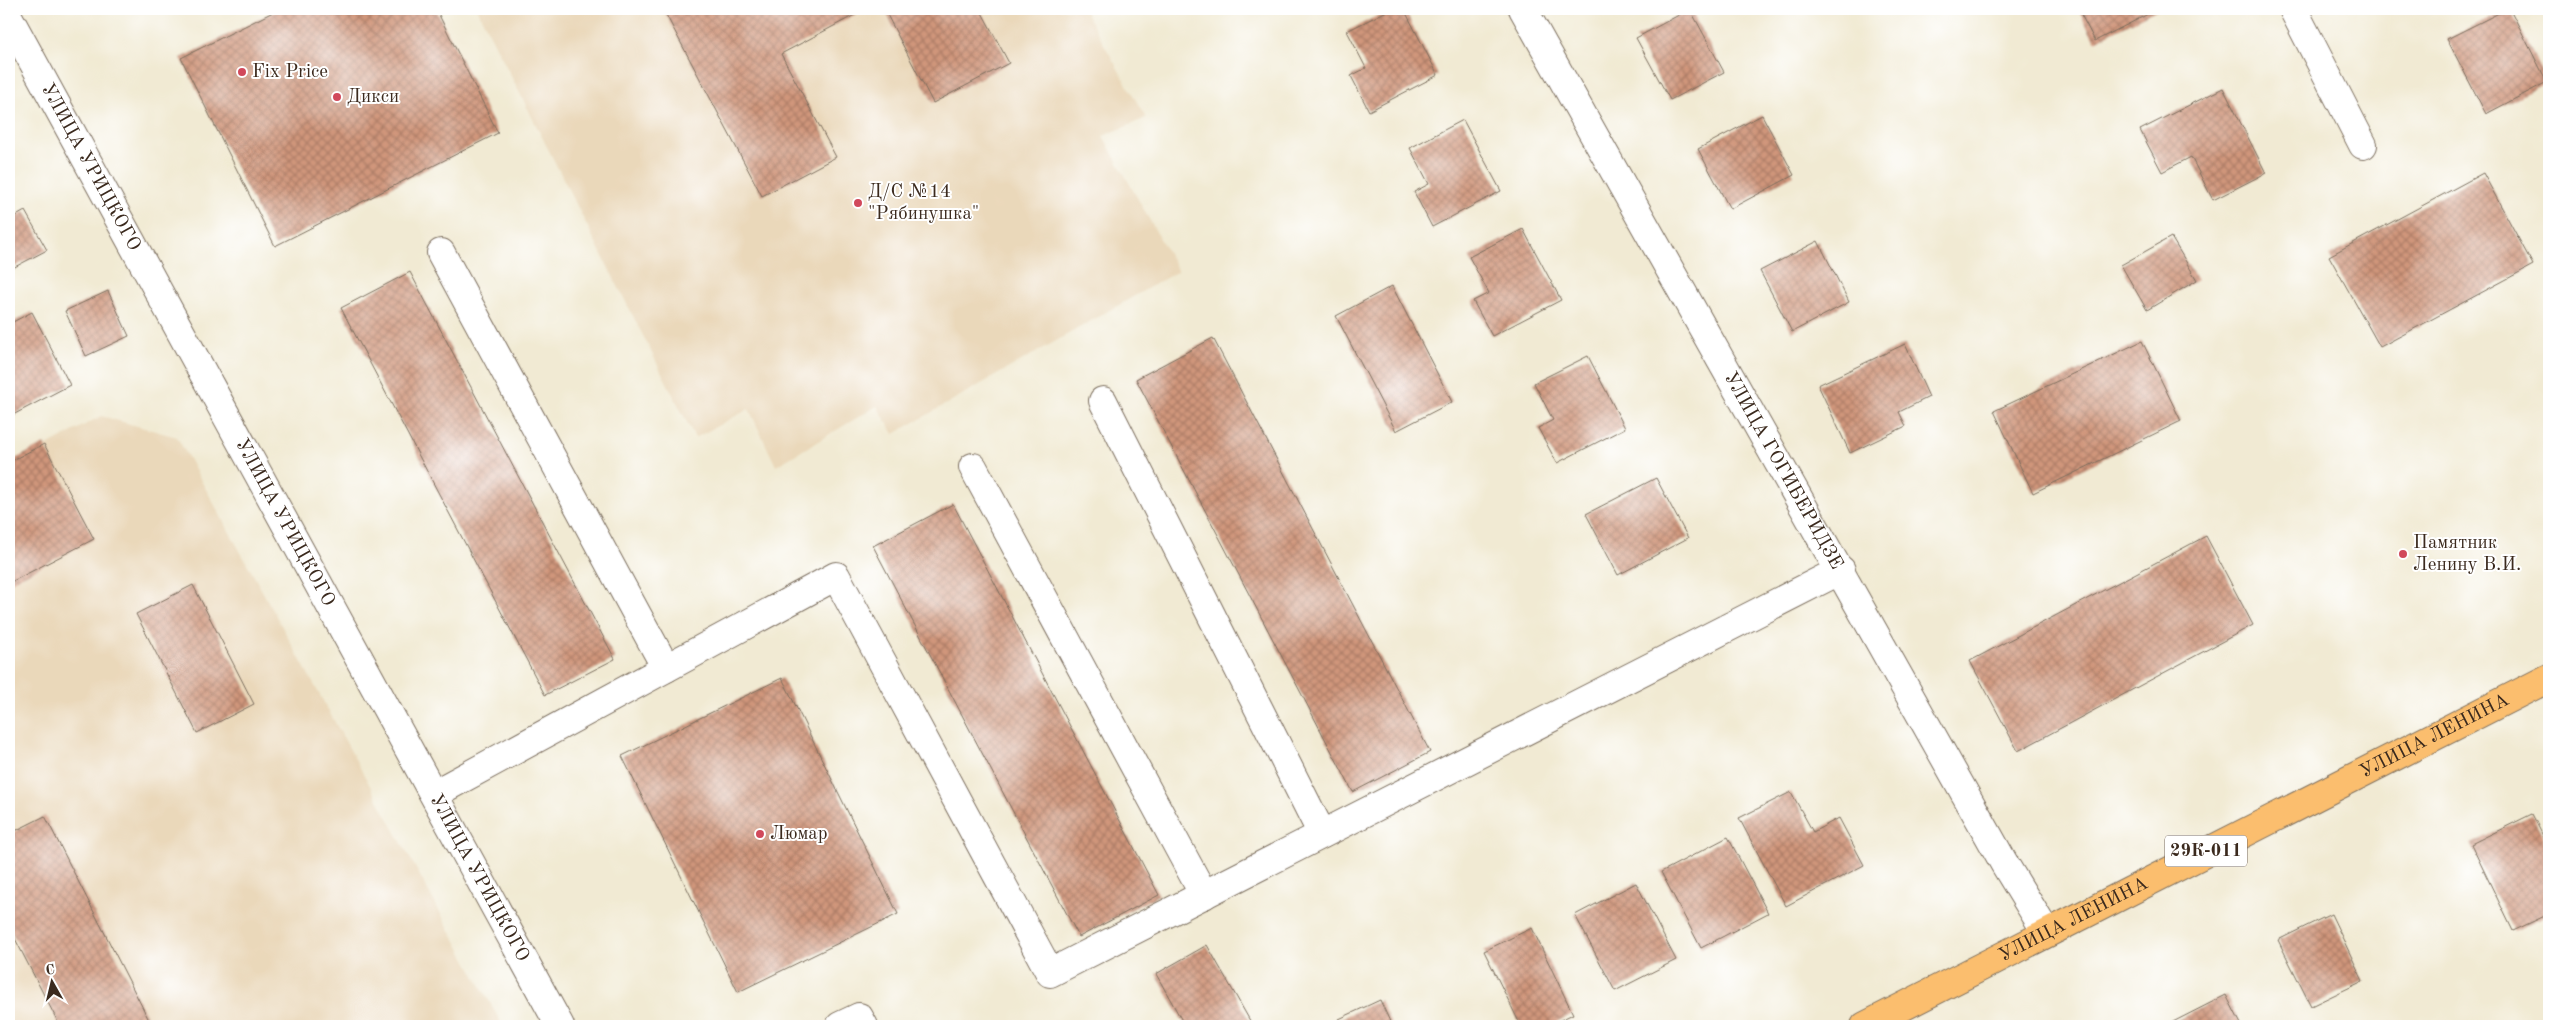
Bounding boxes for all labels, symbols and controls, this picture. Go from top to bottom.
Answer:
place label: Fix Price [252,63,328,82]
marker: Fix Price [236,66,248,78]
street label: УЛИЦА УРИЦКОГО [37,80,144,254]
place label: Дикси [347,88,399,107]
marker: Дикси [331,91,343,103]
place label: Д/С №14 "Рябинушка" [868,183,979,224]
marker: Д/С №14 "Рябинушка" [852,197,864,209]
street label: УЛИЦА ГОГИБЕРИДЗЕ [1720,369,1846,573]
street label: УЛИЦА УРИЦКОГО [231,436,338,609]
place label: Памятник Ленину В.И. [2413,534,2521,575]
marker: Памятник Ленину В.И. [2397,548,2409,560]
street label: УЛИЦА ЛЕНИНА [2357,690,2513,782]
street label: УЛИЦА УРИЦКОГО [426,791,532,965]
place label: Люмар [770,825,828,844]
marker: Люмар [754,828,766,840]
road number: 29К-011 [2165,836,2247,866]
street label: УЛИЦА ЛЕНИНА [1996,874,2152,966]
north arrow [28,958,78,1008]
text: С [45,963,56,978]

